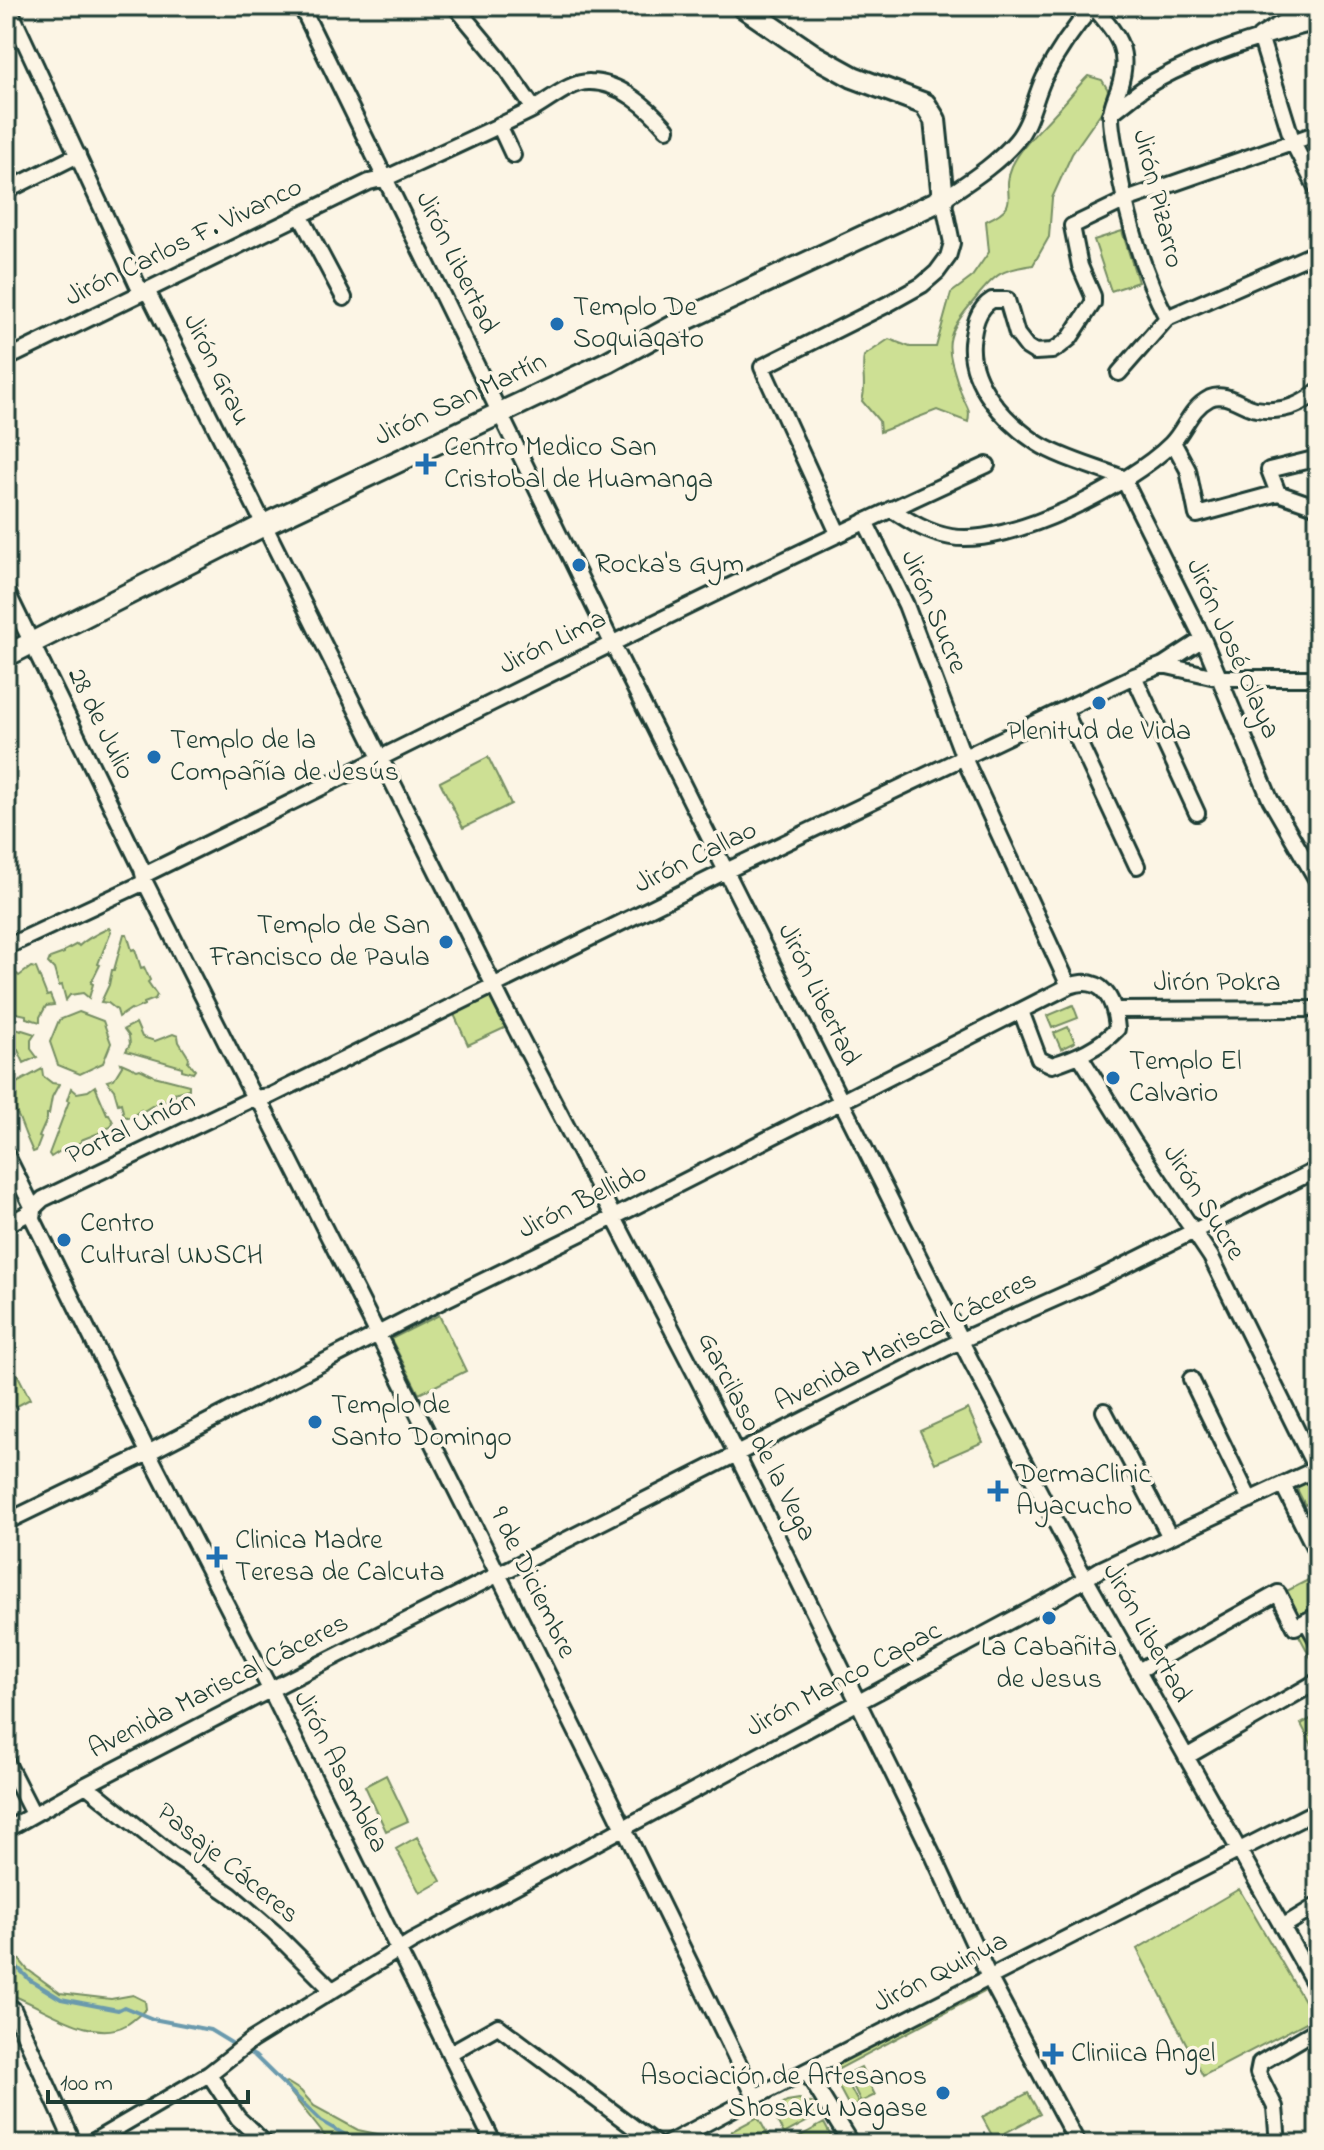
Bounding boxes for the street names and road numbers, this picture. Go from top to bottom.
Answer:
street label: Jirón Pizarro [1120,126,1194,272]
street label: Jirón Carlos F. Vivanco [58,168,310,318]
street label: Jirón Libertad [404,185,508,342]
street label: Jirón Grau [171,307,261,433]
street label: Jirón San Martín [368,342,554,458]
street label: Jirón Sucre [889,544,978,680]
street label: Jirón José Olaya [1174,552,1290,746]
street label: Jirón Lima [492,599,614,687]
street label: 28 de Julio [55,661,145,787]
street label: Jirón Callao [628,811,764,905]
street label: Jirón Libertad [766,917,870,1074]
street label: Jirón Pokra [1153,963,1281,1004]
street label: Portal Unión [59,1081,203,1177]
street label: Jirón Sucre [1151,1137,1255,1269]
street label: Jirón Bellido [512,1153,654,1251]
street label: Avenida Mariscal Cáceres [768,1261,1044,1423]
street label: Garcilaso de la Vega [686,1325,826,1549]
street label: 9 de Diciembre [478,1500,587,1666]
street label: Jirón Libertad [1091,1556,1201,1711]
street label: Avenida Mariscal Cáceres [82,1603,356,1771]
street label: Jirón Manco Capac [739,1611,949,1749]
street label: Jirón Asamblea [281,1684,399,1860]
street label: Pasaje Cáceres [146,1793,308,1935]
street label: Jirón Quinua [866,1921,1016,2025]

